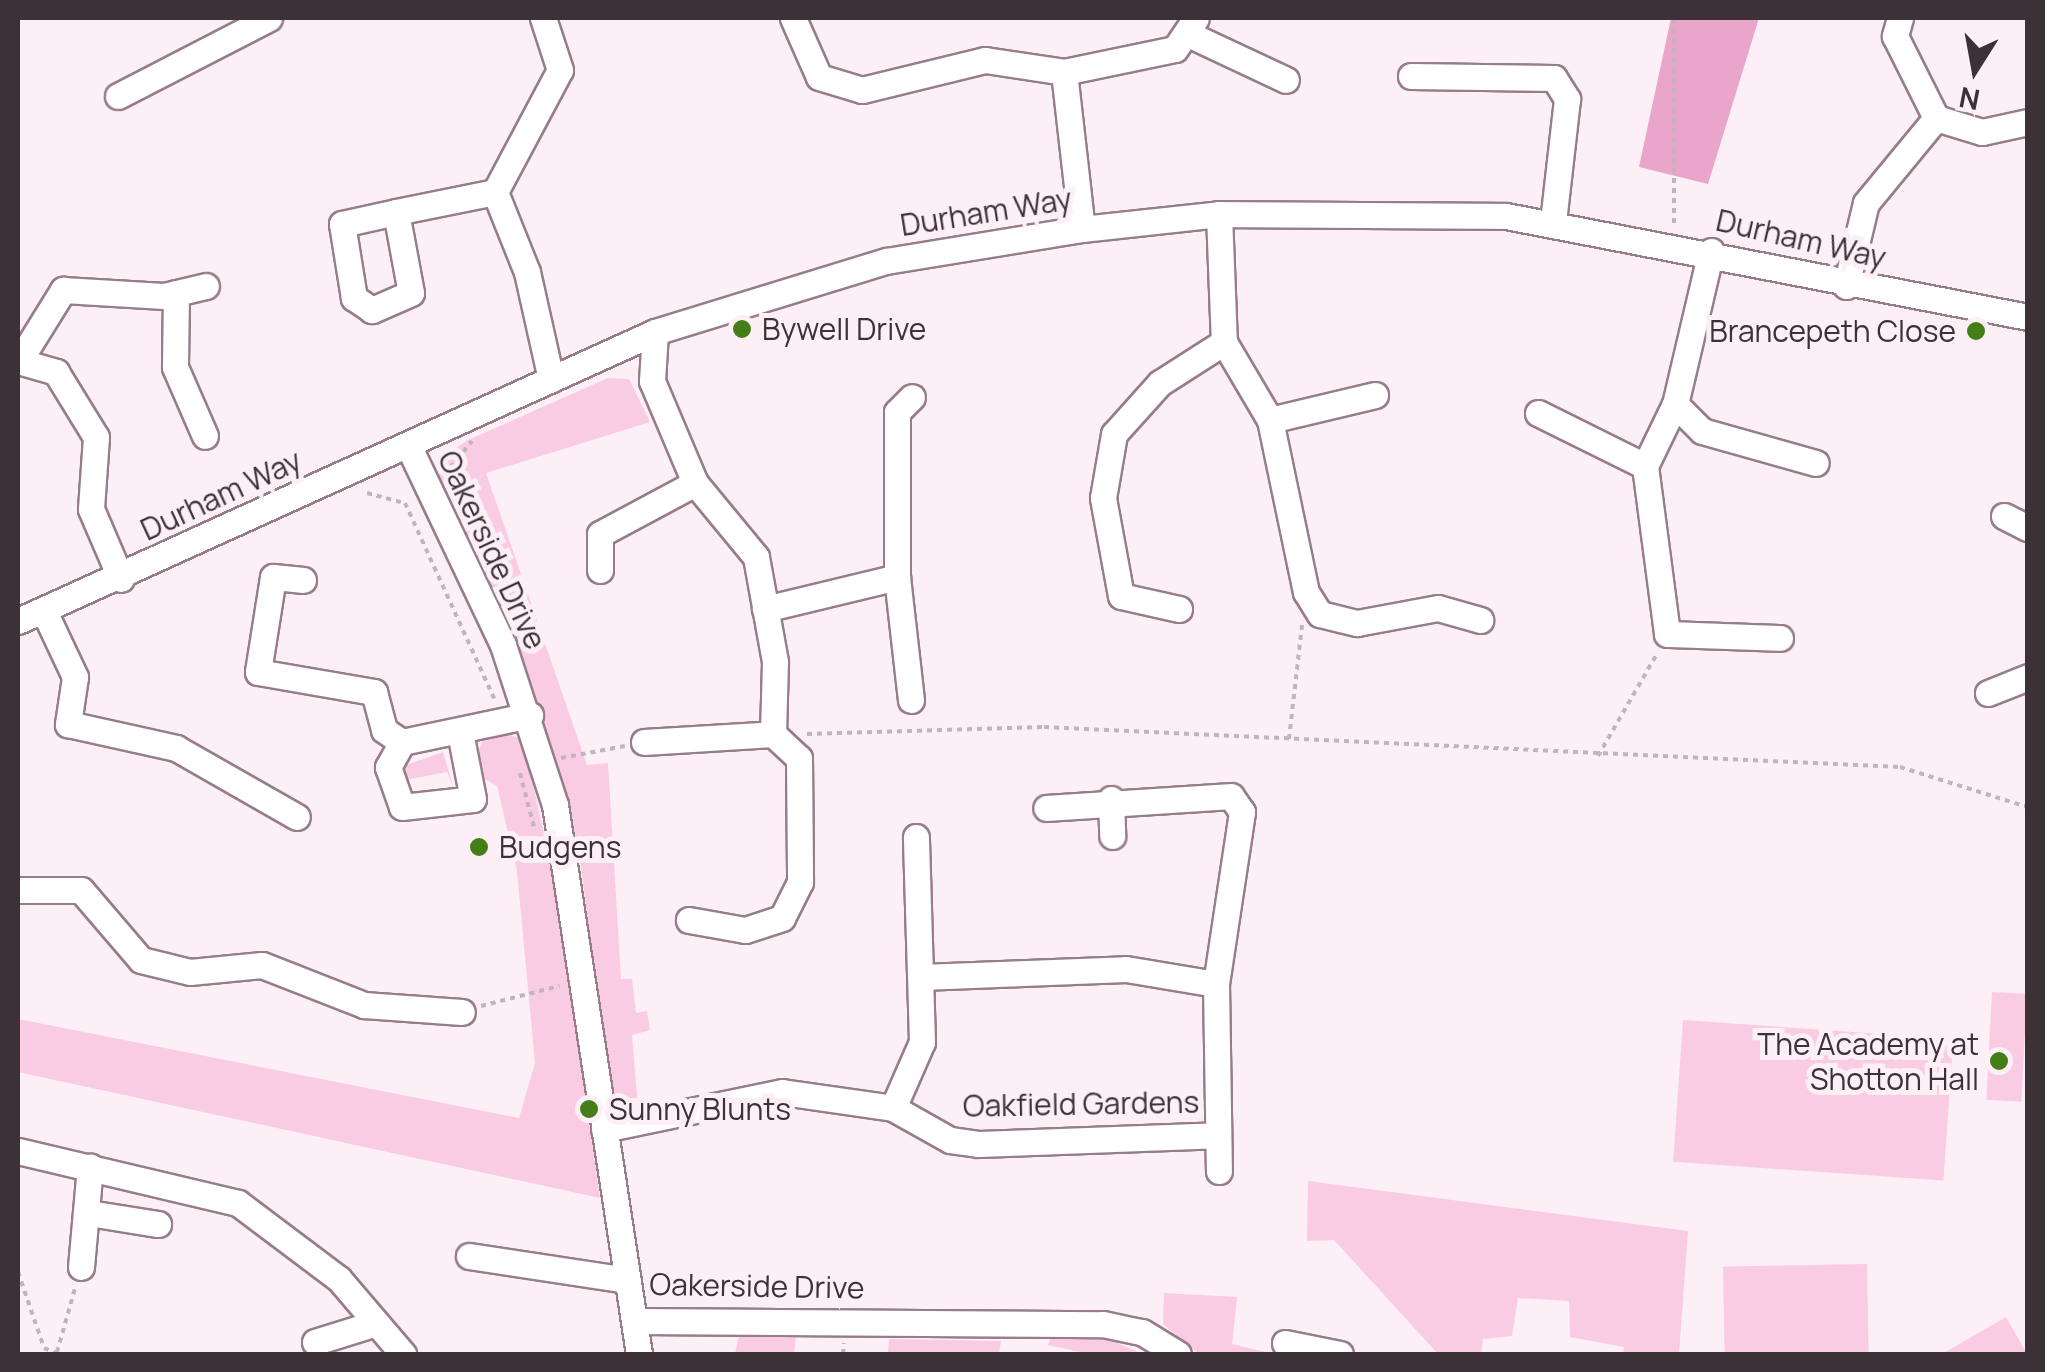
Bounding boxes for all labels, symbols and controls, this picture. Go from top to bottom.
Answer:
north arrow [1925,20,2025,120]
text: N [1956,79,1983,120]
street label: Durham Way [898,181,1074,243]
street label: Durham Way [1713,202,1889,276]
place label: Bywell Drive [762,311,926,347]
place label: Brancepeth Close [1709,313,1956,349]
marker: Bywell Drive [731,318,753,340]
marker: Brancepeth Close [1965,320,1987,342]
street label: Durham Way [135,442,307,548]
street label: Oakerside Drive [430,445,554,655]
place label: Budgens [499,829,621,865]
marker: Budgens [468,836,490,858]
place label: The Academy at Shotton Hall [1757,1026,1979,1096]
marker: The Academy at Shotton Hall [1988,1050,2010,1072]
street label: Oakfield Gardens [962,1084,1200,1124]
place label: Sunny Blunts [609,1091,791,1127]
marker: Sunny Blunts [578,1098,600,1120]
street label: Oakerside Drive [649,1266,865,1306]

